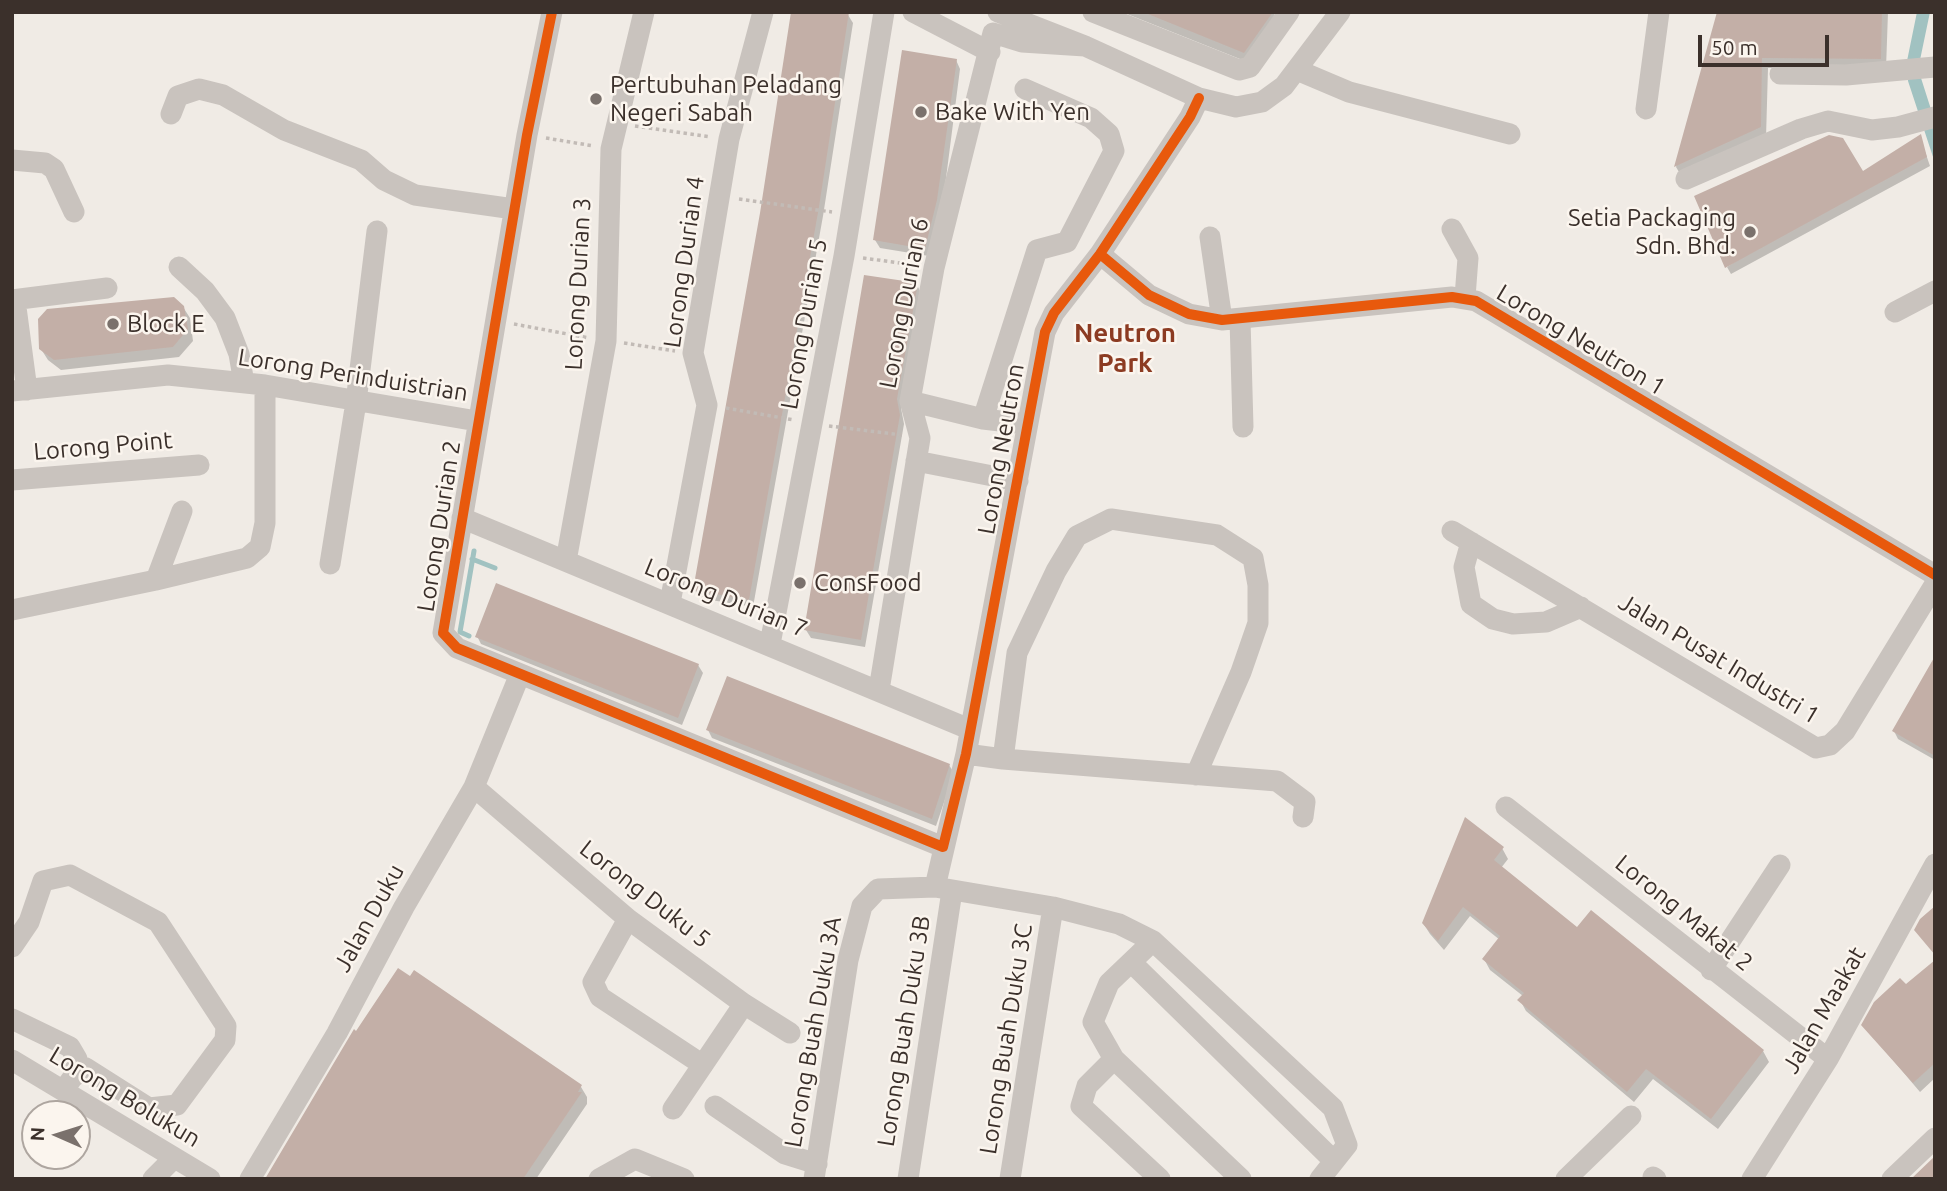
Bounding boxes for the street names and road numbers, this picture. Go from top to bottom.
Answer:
street label: Lorong Durian 4 [658,174,710,350]
street label: Lorong Durian 3 [559,197,597,371]
street label: Lorong Durian 6 [873,215,935,391]
street label: Lorong Durian 5 [775,236,833,412]
street label: Lorong Neutron 1 [1491,278,1671,402]
street label: Lorong Perinduistrian [236,343,470,407]
street label: Lorong Neutron [972,361,1030,537]
street label: Lorong Point [32,426,174,466]
street label: Lorong Durian 2 [411,438,467,614]
street label: Lorong Durian 7 [640,552,812,644]
street label: Jalan Pusat Industri 1 [1613,588,1825,730]
street label: Lorong Duku 5 [574,834,716,954]
street label: Lorong Makat 2 [1609,849,1759,977]
street label: Jalan Duku [328,859,410,977]
street label: Lorong Buah Duku 3B [872,913,936,1149]
street label: Lorong Buah Duku 3A [779,914,847,1150]
street label: Lorong Buah Duku 3C [974,922,1038,1156]
street label: Jalan Maakat [1776,942,1872,1078]
street label: Lorong Bolukun [44,1041,206,1153]

